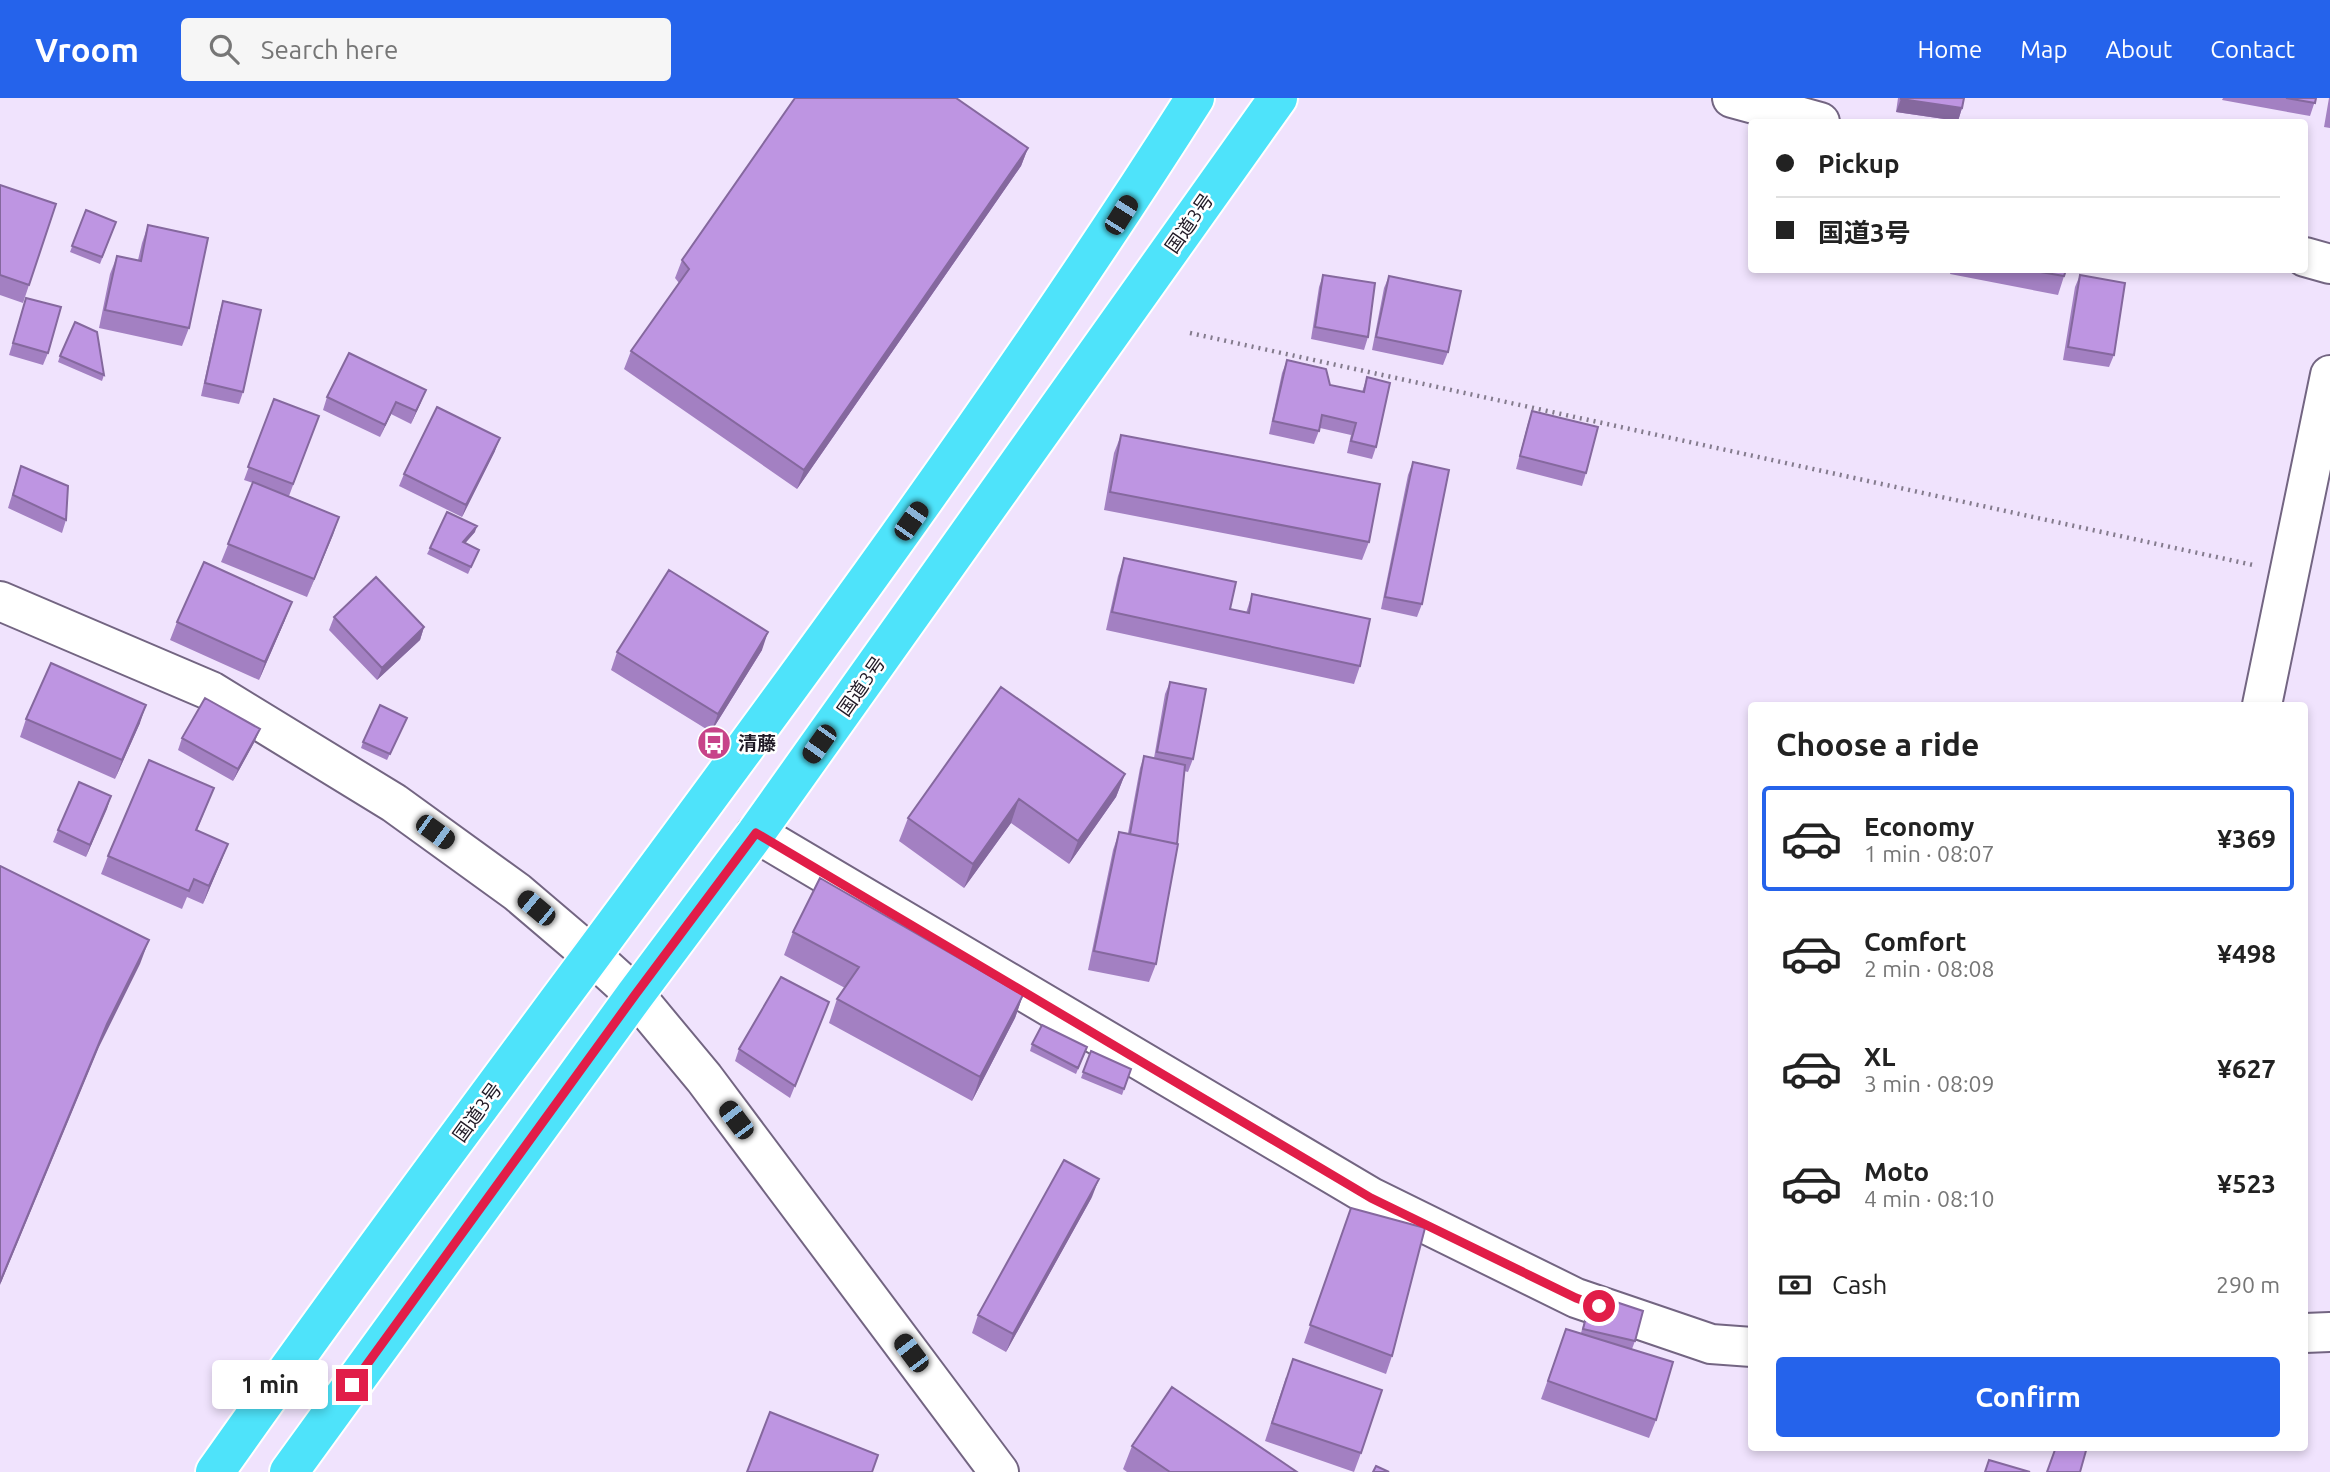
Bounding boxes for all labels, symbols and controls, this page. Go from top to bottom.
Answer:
search box [181,18,671,81]
icon: search [205,30,243,68]
text: Vroom [35,31,139,68]
text: Search here [261,35,398,64]
text: Home [1917,36,1982,63]
text: Map [2020,36,2067,63]
text: About [2105,36,2172,63]
text: Contact [2210,36,2295,63]
text: Pickup [1818,149,1900,178]
street label: 国道3号 [1161,189,1217,257]
car [1101,192,1142,238]
text: 国道3号 [1818,218,1911,247]
car [891,498,932,544]
street label: 国道3号 [833,652,889,720]
car [799,721,840,767]
bus stop icon: 清藤 [695,724,733,762]
text: Choose a ride [1776,726,1979,762]
place label: 清藤 [738,732,776,754]
icon: car [1780,807,1843,870]
car [412,811,459,853]
text: Economy [1864,812,1974,841]
text: ¥369 [2217,824,2276,853]
text: 1 min · 08:07 [1864,841,1995,866]
car [514,886,559,930]
icon: car [1780,922,1843,985]
text: Comfort [1864,927,1967,956]
text: ¥498 [2217,939,2276,968]
text: 2 min · 08:08 [1864,956,1995,981]
icon: car [1780,1037,1843,1100]
text: XL [1864,1042,1895,1071]
text: ¥627 [2217,1054,2276,1083]
text: 3 min · 08:09 [1864,1071,1995,1096]
street label: 国道3号 [448,1078,506,1146]
car [715,1097,758,1143]
icon: car [1780,1152,1843,1215]
text: Moto [1864,1157,1929,1186]
text: ¥523 [2217,1169,2276,1198]
text: 4 min · 08:10 [1864,1186,1995,1211]
icon: cash [1776,1266,1814,1304]
text: Cash [1832,1270,1887,1299]
text: 290 m [2216,1272,2280,1297]
route start [1583,1290,1615,1322]
car [890,1330,933,1376]
button: Confirm [1776,1357,2280,1437]
callout: 1 min [212,1360,328,1410]
route end [336,1369,368,1401]
text: 1 min [241,1372,299,1397]

